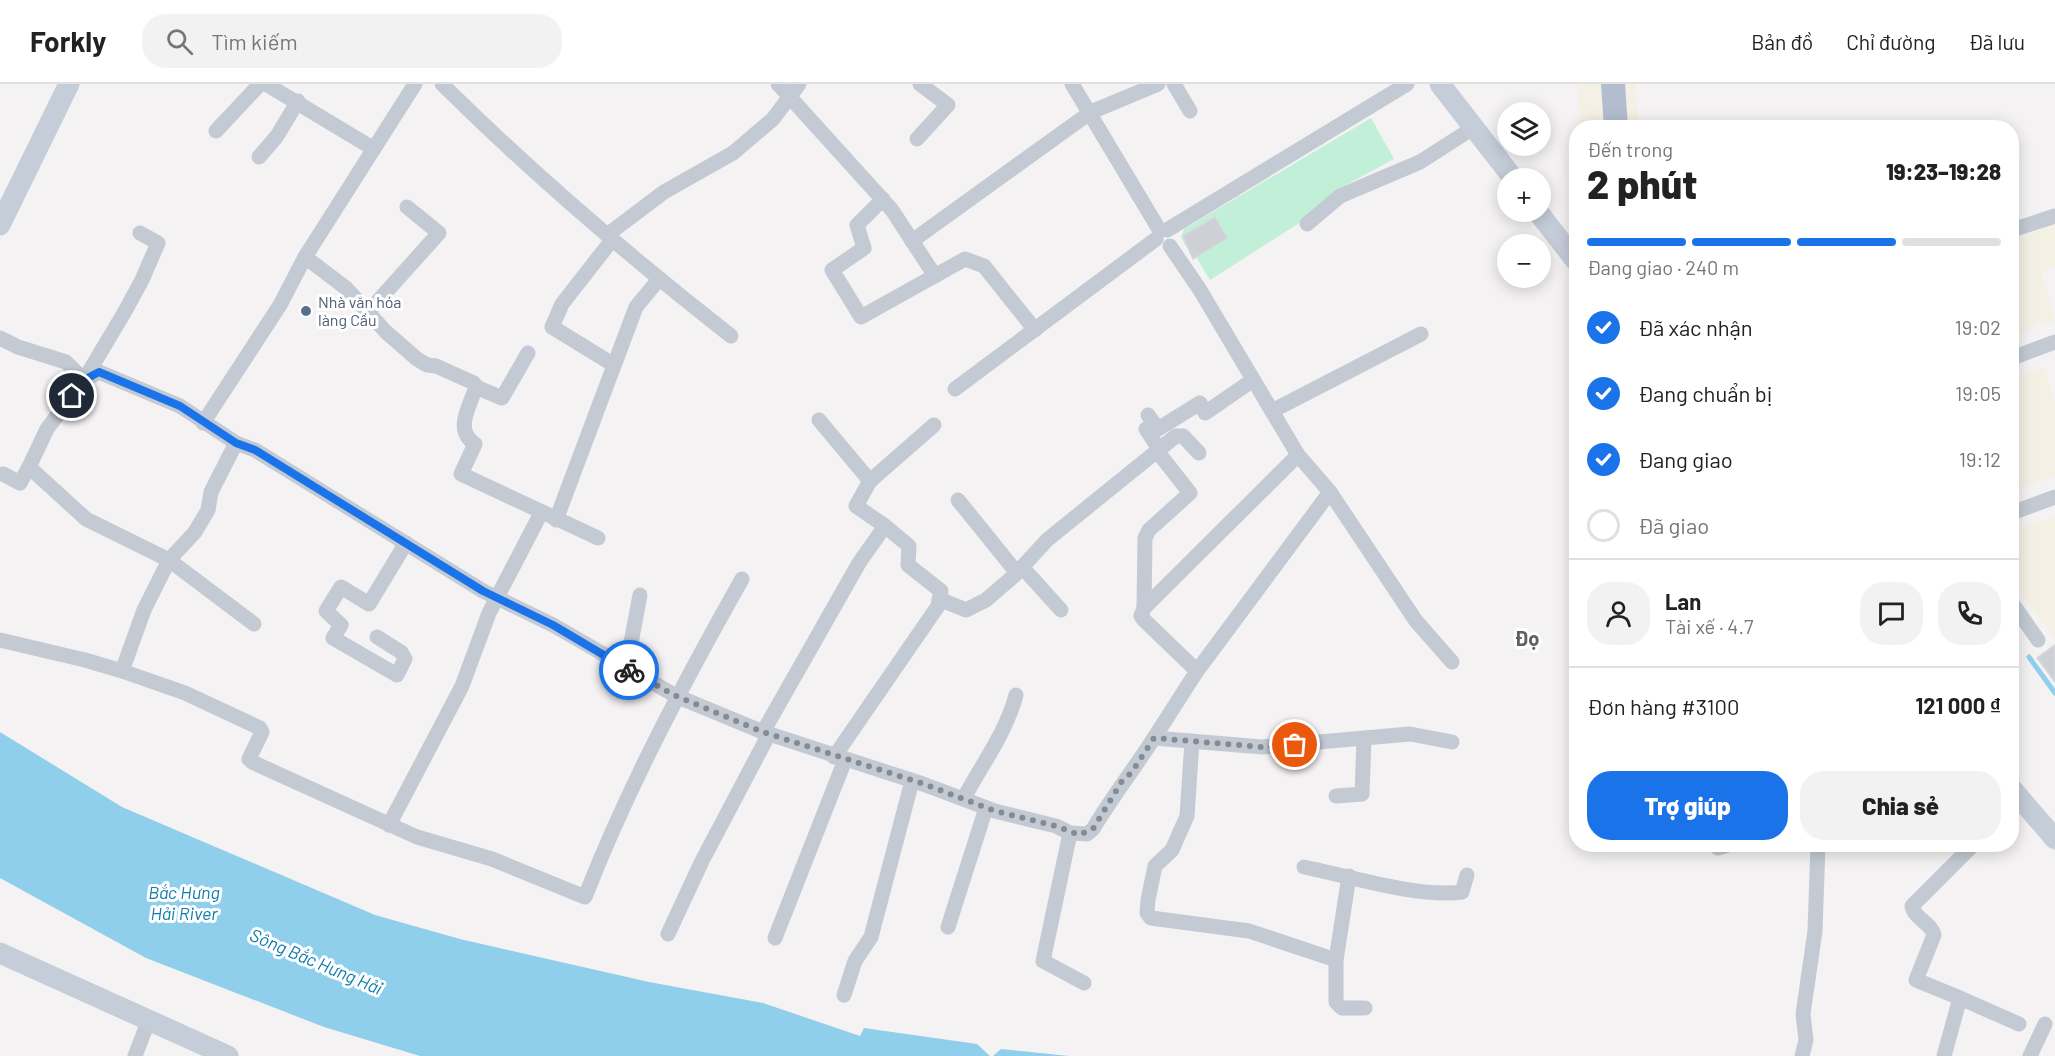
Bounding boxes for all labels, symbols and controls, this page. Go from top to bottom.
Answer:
search box [142,14,562,68]
text: Forkly [30,24,106,58]
icon: search [163,25,196,58]
text: Tìm kiếm [211,28,298,54]
text: Bản đồ [1751,29,1813,54]
text: Chỉ đường [1846,29,1935,54]
text: Đã lưu [1968,29,2025,54]
map controls [1497,102,1551,288]
button: layers [1497,102,1551,156]
text: Đến trong [1587,137,1673,161]
text: 19:23–19:28 [1886,158,2001,184]
text: 2 phút [1587,160,1697,207]
button: + [1497,168,1551,222]
button: − [1497,234,1551,288]
text: Đang giao · 240 m [1587,255,1739,279]
place label: Nhà văn hóa làng Cầu [318,292,401,329]
marker: Nhà văn hóa làng Cầu [299,304,313,318]
icon: check [1587,311,1620,344]
text: Đã xác nhận [1638,314,1753,340]
text: 19:02 [1955,315,2001,339]
pin [46,370,97,421]
icon: check [1587,377,1620,410]
icon: home [55,379,88,412]
text: Đang chuẩn bị [1638,380,1772,406]
text: 19:05 [1955,381,2001,405]
icon: check [1587,443,1620,476]
text: Đang giao [1638,446,1733,472]
text: 19:12 [1959,447,2001,471]
text: Đã giao [1638,512,1709,538]
button: person [1587,582,1650,645]
button: chat [1860,582,1923,645]
button: phone [1938,582,2001,645]
text: Lan [1665,588,1701,614]
text: Tài xế · 4.7 [1665,614,1753,638]
district label: Đọ [1515,626,1539,650]
courier [599,640,659,700]
icon: bike [613,654,646,687]
text: 121 000 ₫ [1916,692,2001,718]
text: Đơn hàng #3100 [1587,693,1739,719]
pin [1269,719,1320,770]
icon: bag [1278,728,1311,761]
button: Trợ giúp [1587,771,1788,840]
button: Chia sẻ [1800,771,2001,840]
water label: Bắc Hưng Hải River [148,881,220,924]
water label: Sông Bắc Hưng Hải [247,923,386,999]

